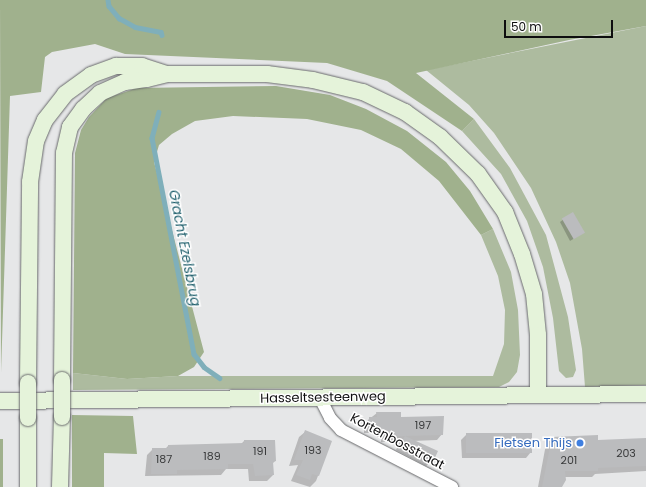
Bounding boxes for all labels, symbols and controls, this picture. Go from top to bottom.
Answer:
scale bar [506,12,615,38]
text: 50 m [511,18,542,35]
water label: Gracht Ezelsbrug [165,188,205,308]
street label: Hasseltsesteenweg [260,389,386,407]
street label: Kortenbosstraat [347,411,447,473]
house number: 197 [415,418,431,432]
place label: Fietsen Thijs [494,435,572,451]
marker: Fietsen Thijs [575,438,585,448]
house number: 193 [305,443,321,457]
house number: 191 [253,444,267,458]
house number: 203 [616,446,636,460]
house number: 189 [203,449,221,463]
house number: 187 [156,452,172,466]
house number: 201 [561,453,577,467]

